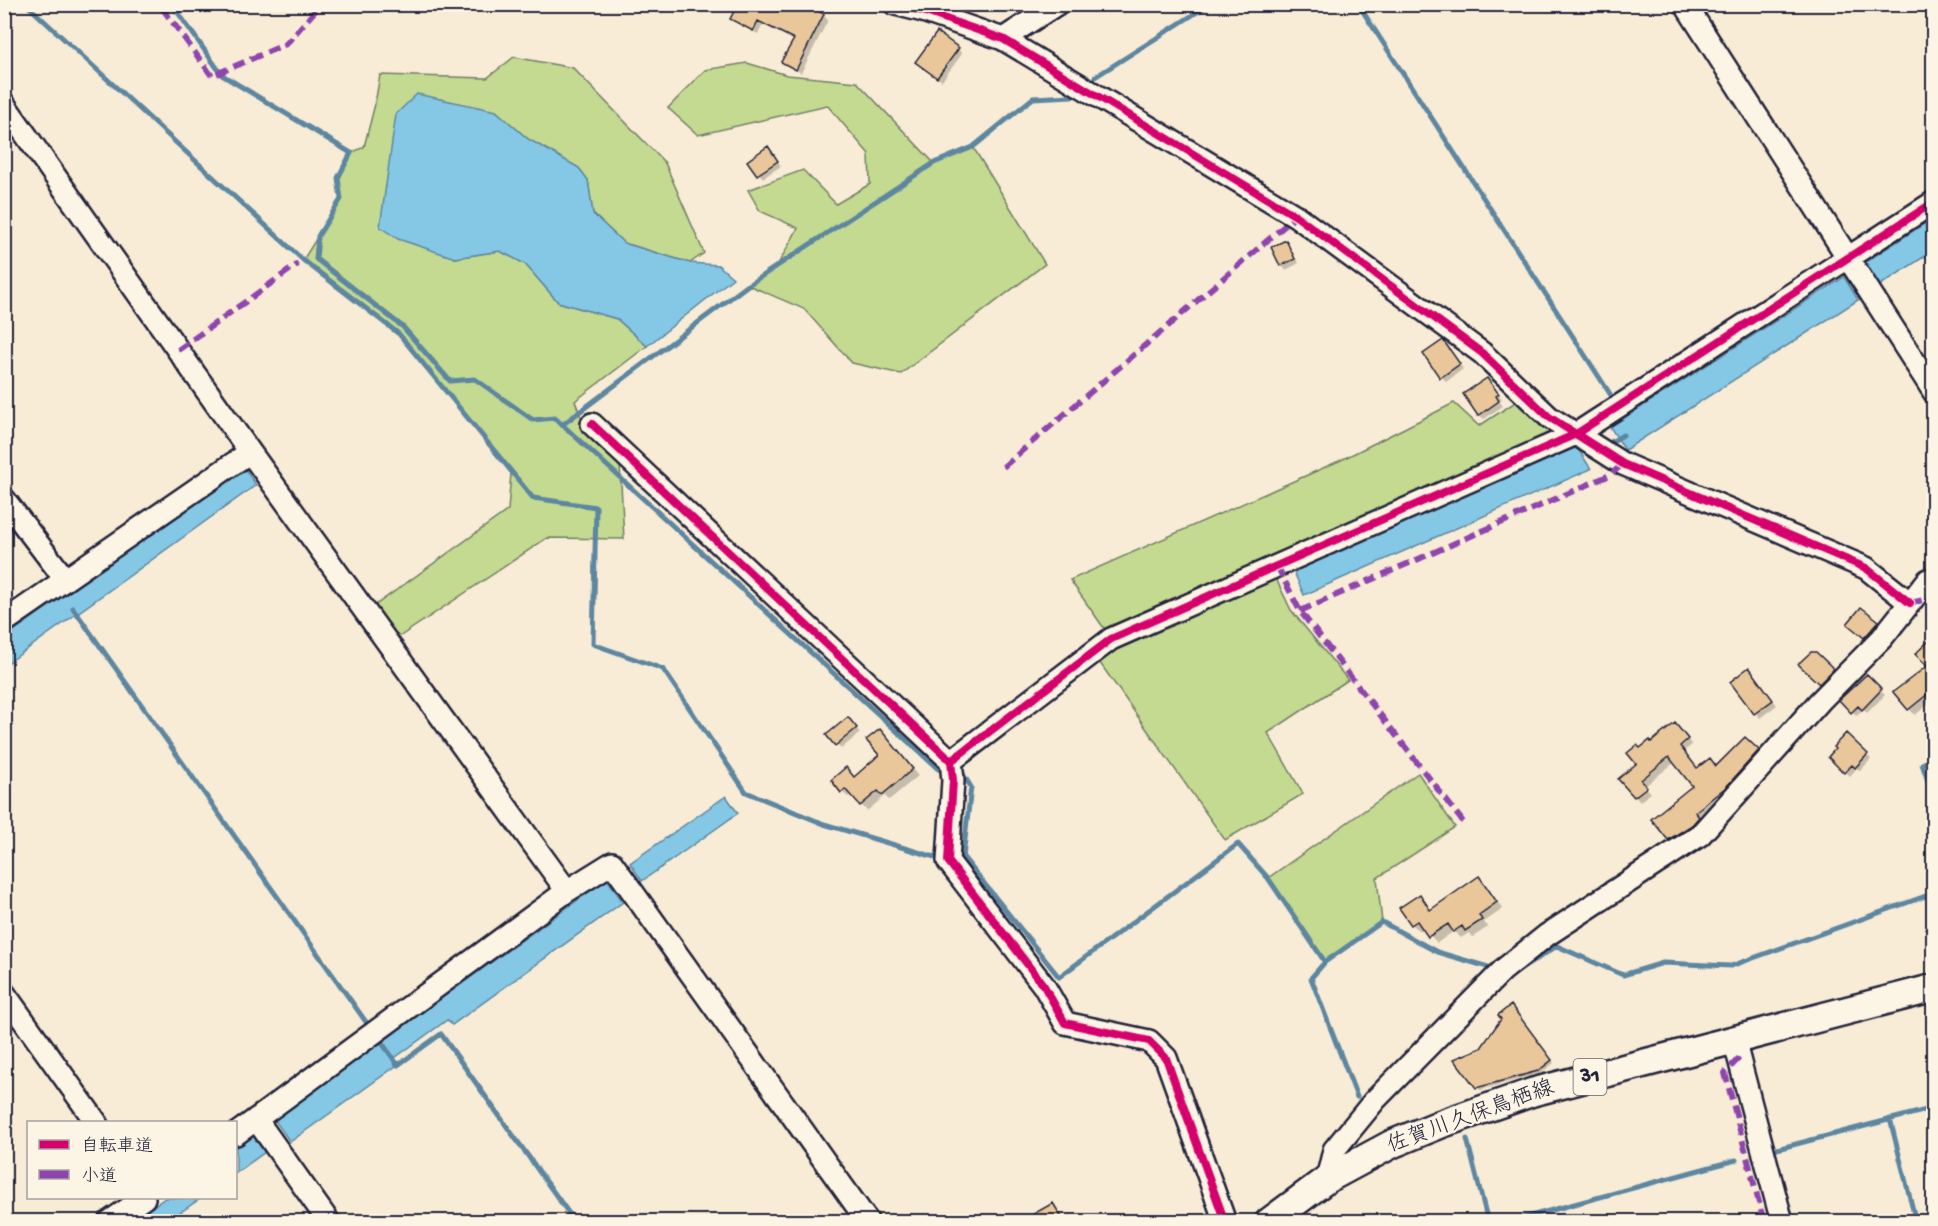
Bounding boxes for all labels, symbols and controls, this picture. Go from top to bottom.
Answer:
road number: 31 [1574,1059,1606,1095]
street label: 佐賀川久保鳥栖線 [1384,1075,1558,1160]
legend [27,1121,237,1199]
text: 自転車道 [81,1136,153,1158]
text: 小道 [81,1166,117,1188]

